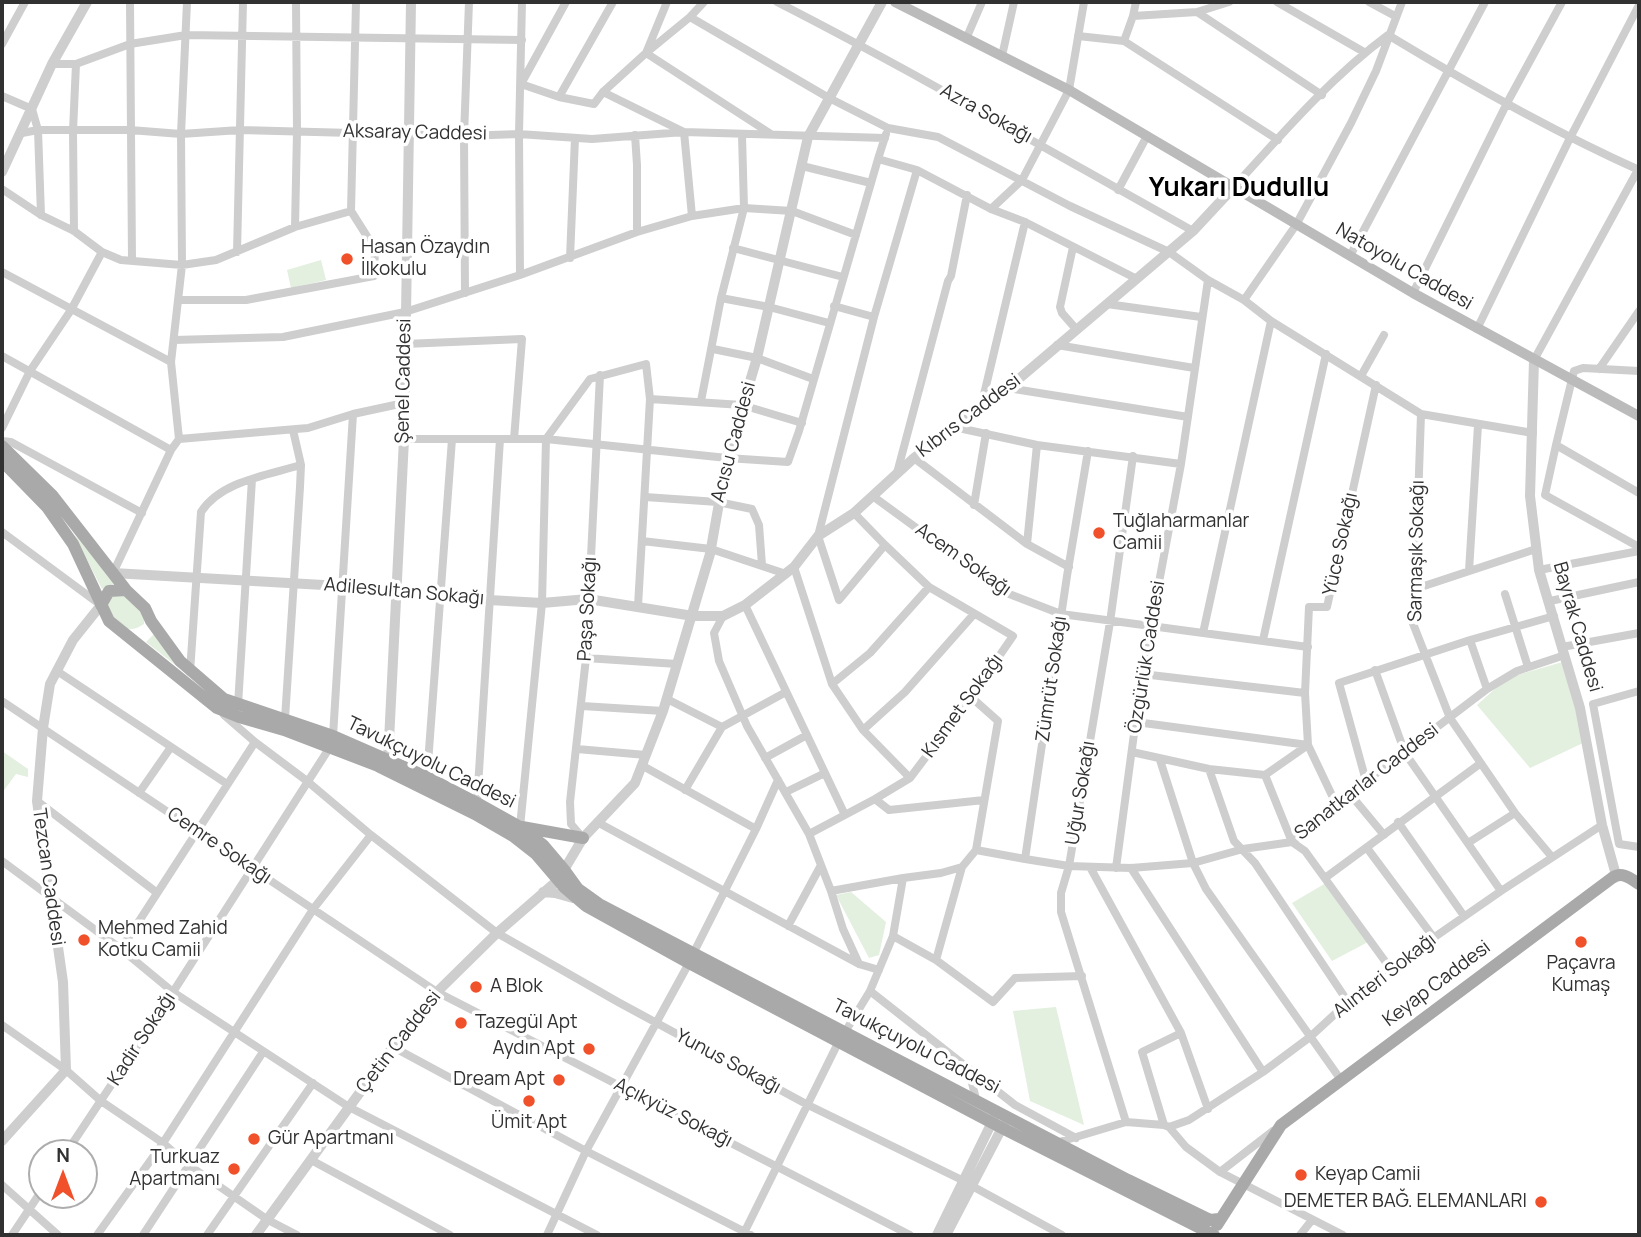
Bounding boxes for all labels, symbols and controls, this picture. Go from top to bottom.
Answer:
street label: Azra Sokağı [936,79,1036,149]
street label: Aksaray Caddesi [343,120,487,146]
district label: Yukarı Dudullu [1149,173,1329,205]
street label: Natoyolu Caddesi [1332,219,1476,315]
place label: Hasan Özaydın İlkokulu [361,237,490,281]
marker: Hasan Özaydın İlkokulu [339,251,355,267]
street label: Şenel Caddesi [392,318,416,444]
street label: Kıbrıs Caddesi [913,370,1025,462]
street label: Acısu Caddesi [707,379,761,505]
street label: Sarmaşık Sokağı [1404,480,1430,622]
street label: Yüce Sokağı [1319,490,1363,598]
place label: Tuğlaharmanlar Camii [1113,511,1249,555]
street label: Acem Sokağı [911,519,1015,601]
marker: Tuğlaharmanlar Camii [1091,525,1107,541]
street label: Paşa Sokağı [574,556,602,662]
street label: Bayrak Caddesi [1548,559,1606,695]
street label: Adilesultan Sokağı [323,574,485,610]
street label: Özgürlük Caddesi [1124,579,1170,735]
street label: Zümrüt Sokağı [1032,614,1072,744]
street label: Kısmet Sokağı [918,650,1008,762]
street label: Tavukçuyolu Caddesi [343,712,519,814]
street label: Sanatkarlar Caddesi [1290,719,1444,845]
street label: Uğur Sokağı [1062,739,1100,847]
street label: Cemre Sokağı [163,803,275,889]
street label: Tezcan Caddesi [27,807,69,947]
place label: Mehmed Zahid Kotku Camii [98,918,228,962]
street label: Alınteri Sokağı [1329,929,1441,1023]
marker: Mehmed Zahid Kotku Camii [76,932,92,948]
marker: Paçavra Kumaş [1573,934,1589,950]
street label: Keyap Caddesi [1379,936,1495,1032]
place label: Paçavra Kumaş [1547,953,1615,997]
place label: A Blok [490,976,543,998]
marker: A Blok [468,979,484,995]
street label: Çetin Caddesi [352,986,446,1098]
street label: Kadir Sokağı [103,988,181,1090]
street label: Tavukçuyolu Caddesi [829,995,1003,1099]
place label: Tazegül Apt [475,1012,578,1034]
marker: Tazegül Apt [453,1015,469,1031]
street label: Yunus Sokağı [671,1025,785,1099]
place label: Aydın Apt [493,1038,575,1060]
marker: Aydın Apt [581,1041,597,1057]
place label: Dream Apt [453,1069,545,1091]
marker: Dream Apt [551,1072,567,1088]
street label: Açıkyüz Sokağı [610,1073,736,1153]
marker: Ümit Apt [521,1093,537,1109]
place label: Ümit Apt [491,1112,567,1134]
place label: Gür Apartmanı [268,1128,394,1150]
marker: Gür Apartmanı [246,1131,262,1147]
north arrow [28,1139,98,1209]
text: N [56,1142,70,1168]
place label: Turkuaz Apartmanı [129,1147,220,1191]
marker: Turkuaz Apartmanı [226,1161,242,1177]
place label: Keyap Camii [1315,1164,1421,1186]
marker: Keyap Camii [1293,1167,1309,1183]
place label: DEMETER BAĞ. ELEMANLARI [1284,1191,1527,1213]
marker: DEMETER BAĞ. ELEMANLARI [1533,1194,1549,1210]

